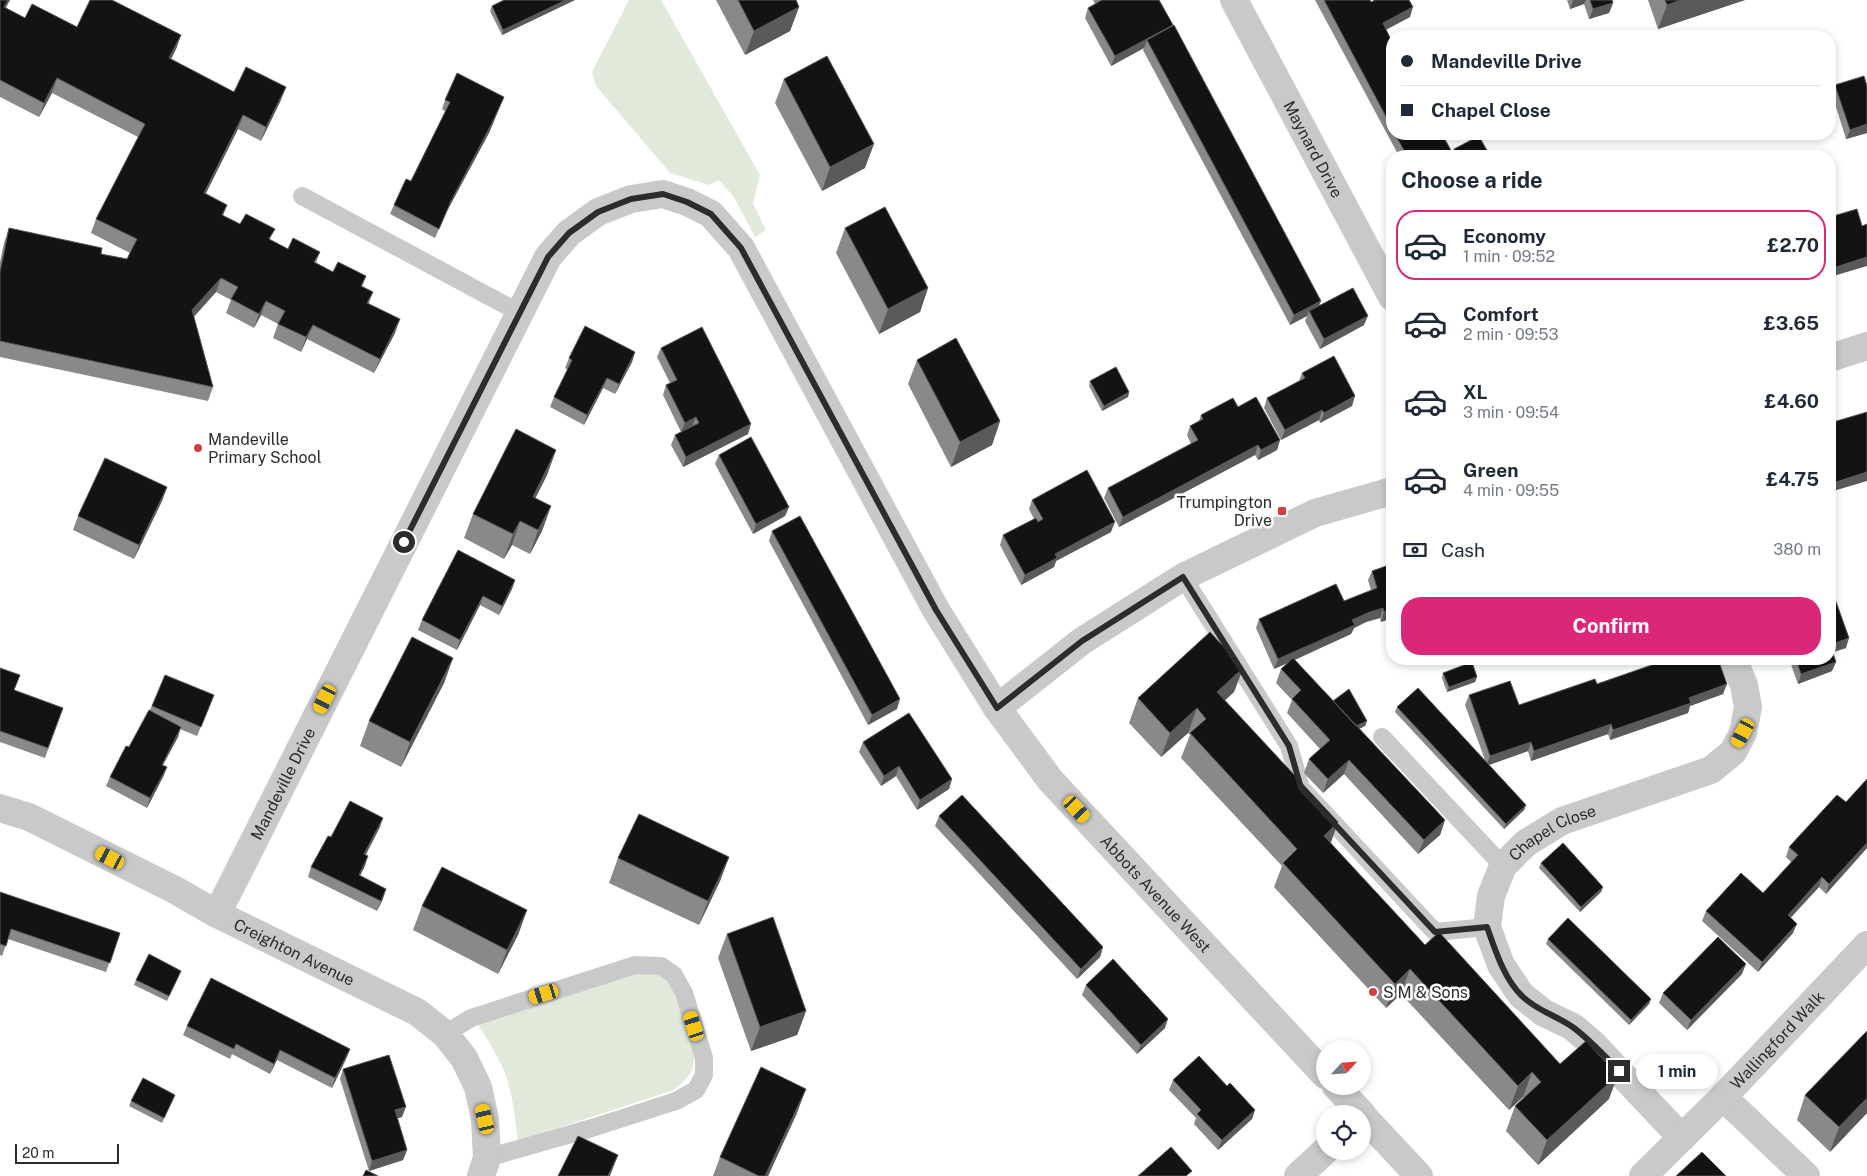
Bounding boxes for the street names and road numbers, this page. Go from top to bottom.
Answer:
street label: Maynard Drive [1280,97,1347,201]
street label: Mandeville Drive [247,724,319,843]
street label: Chapel Close [1505,801,1598,864]
street label: Abbots Avenue West [1097,831,1215,956]
street label: Creighton Avenue [231,914,358,989]
street label: Wallingford Walk [1726,987,1828,1093]

